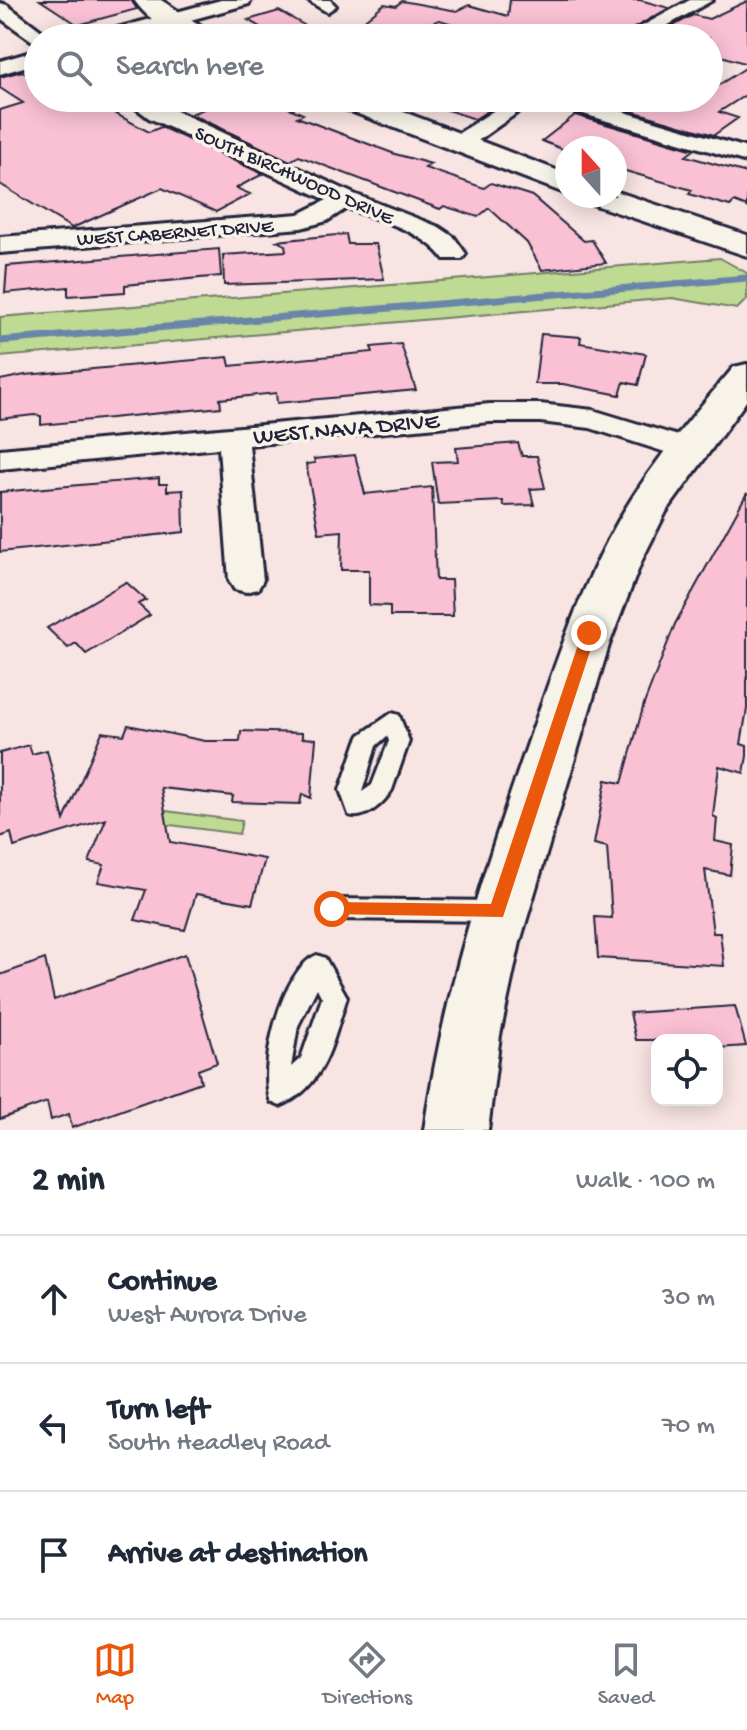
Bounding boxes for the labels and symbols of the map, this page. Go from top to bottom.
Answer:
street label: SOUTH BIRCHWOOD DRIVE [191,123,398,232]
north arrow [555,136,627,208]
street label: WEST CABERNET DRIVE [76,216,276,253]
street label: WEST NAVA DRIVE [252,408,442,453]
route end [571,615,607,651]
route start [314,891,350,927]

